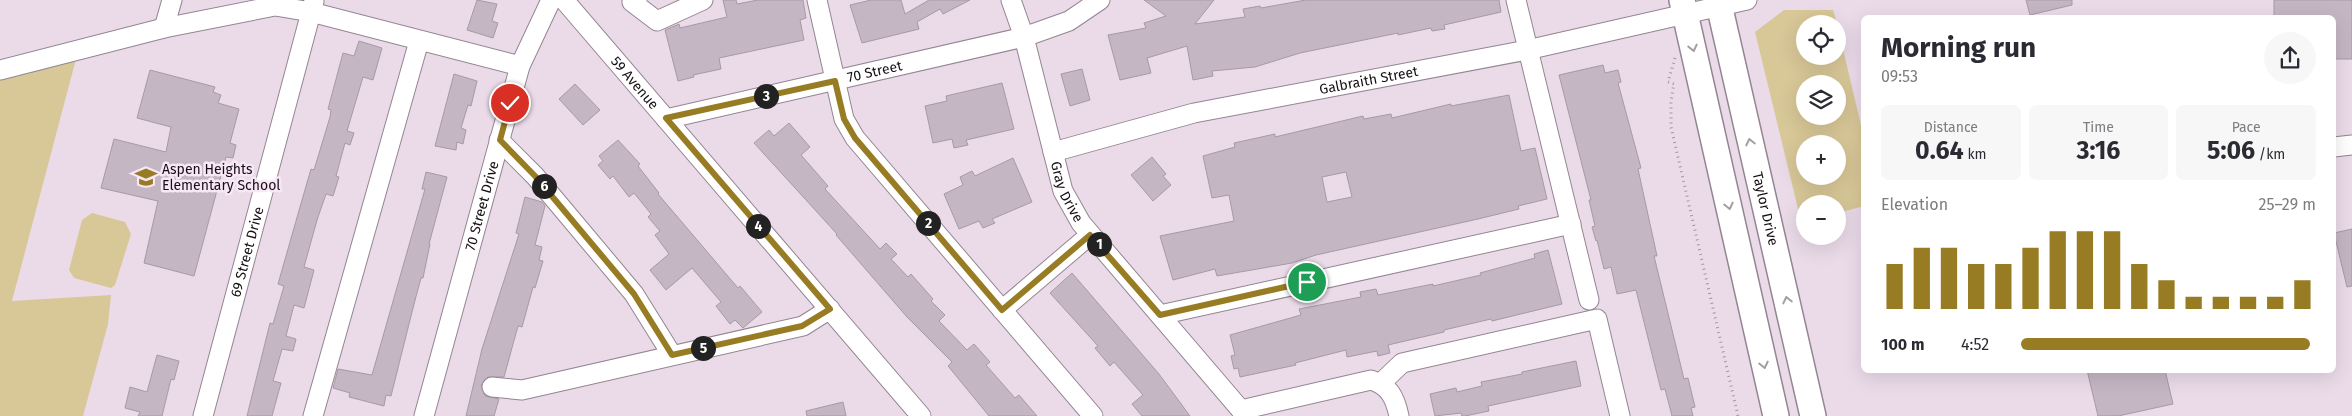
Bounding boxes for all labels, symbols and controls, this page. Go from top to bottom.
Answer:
map controls [1796,15,1846,245]
button: locate [1796,15,1846,65]
text: Morning run [1881,31,2036,64]
button: share [2264,32,2316,84]
one-way arrow [1687,43,1698,52]
street label: 59 Avenue [607,53,662,113]
street label: 70 Street [846,57,905,86]
street label: Galbraith Street [1318,63,1420,98]
text: 09:53 [1881,67,1918,86]
button: layers [1796,75,1846,125]
pin [489,82,531,124]
pin: 3 [754,84,778,108]
text: 3 [763,88,770,105]
icon: check [496,89,524,117]
text: Distance [1924,119,1978,136]
text: Time [2083,119,2114,136]
text: Pace [2232,119,2261,136]
button: + [1796,135,1846,185]
text: 0.64 [1915,136,1964,166]
text: 3:16 [2077,136,2120,166]
text: 5:06 [2207,136,2255,166]
one-way arrow [1745,137,1756,146]
text: km [1964,146,1987,163]
text: /km [2255,146,2285,163]
street label: 70 Street Drive [462,159,503,253]
street label: Gray Drive [1047,160,1087,225]
place label: Aspen Heights Elementary School [162,161,280,194]
school or university icon: Aspen Heights Elementary School [133,164,159,190]
street label: Taylor Drive [1749,170,1782,247]
pin: 6 [532,174,556,198]
text: 6 [541,178,548,195]
button: − [1796,195,1846,245]
text: Elevation [1881,195,1948,214]
text: 25–29 m [2259,195,2316,214]
one-way arrow [1723,202,1734,211]
street label: 69 Street Drive [227,205,268,299]
pin: 2 [916,210,940,236]
pin: 4 [746,214,770,238]
text: 2 [925,215,932,232]
text: 4 [755,218,762,235]
pin: 1 [1086,232,1112,256]
text: 1 [1096,236,1103,253]
pin [1286,261,1328,303]
icon: arrive [1293,268,1321,296]
one-way arrow [1782,296,1793,305]
text: 100 m [1881,335,1924,354]
text: 4:52 [1961,335,1989,354]
pin: 5 [690,336,716,360]
text: 5 [700,340,707,357]
one-way arrow [1759,360,1769,369]

